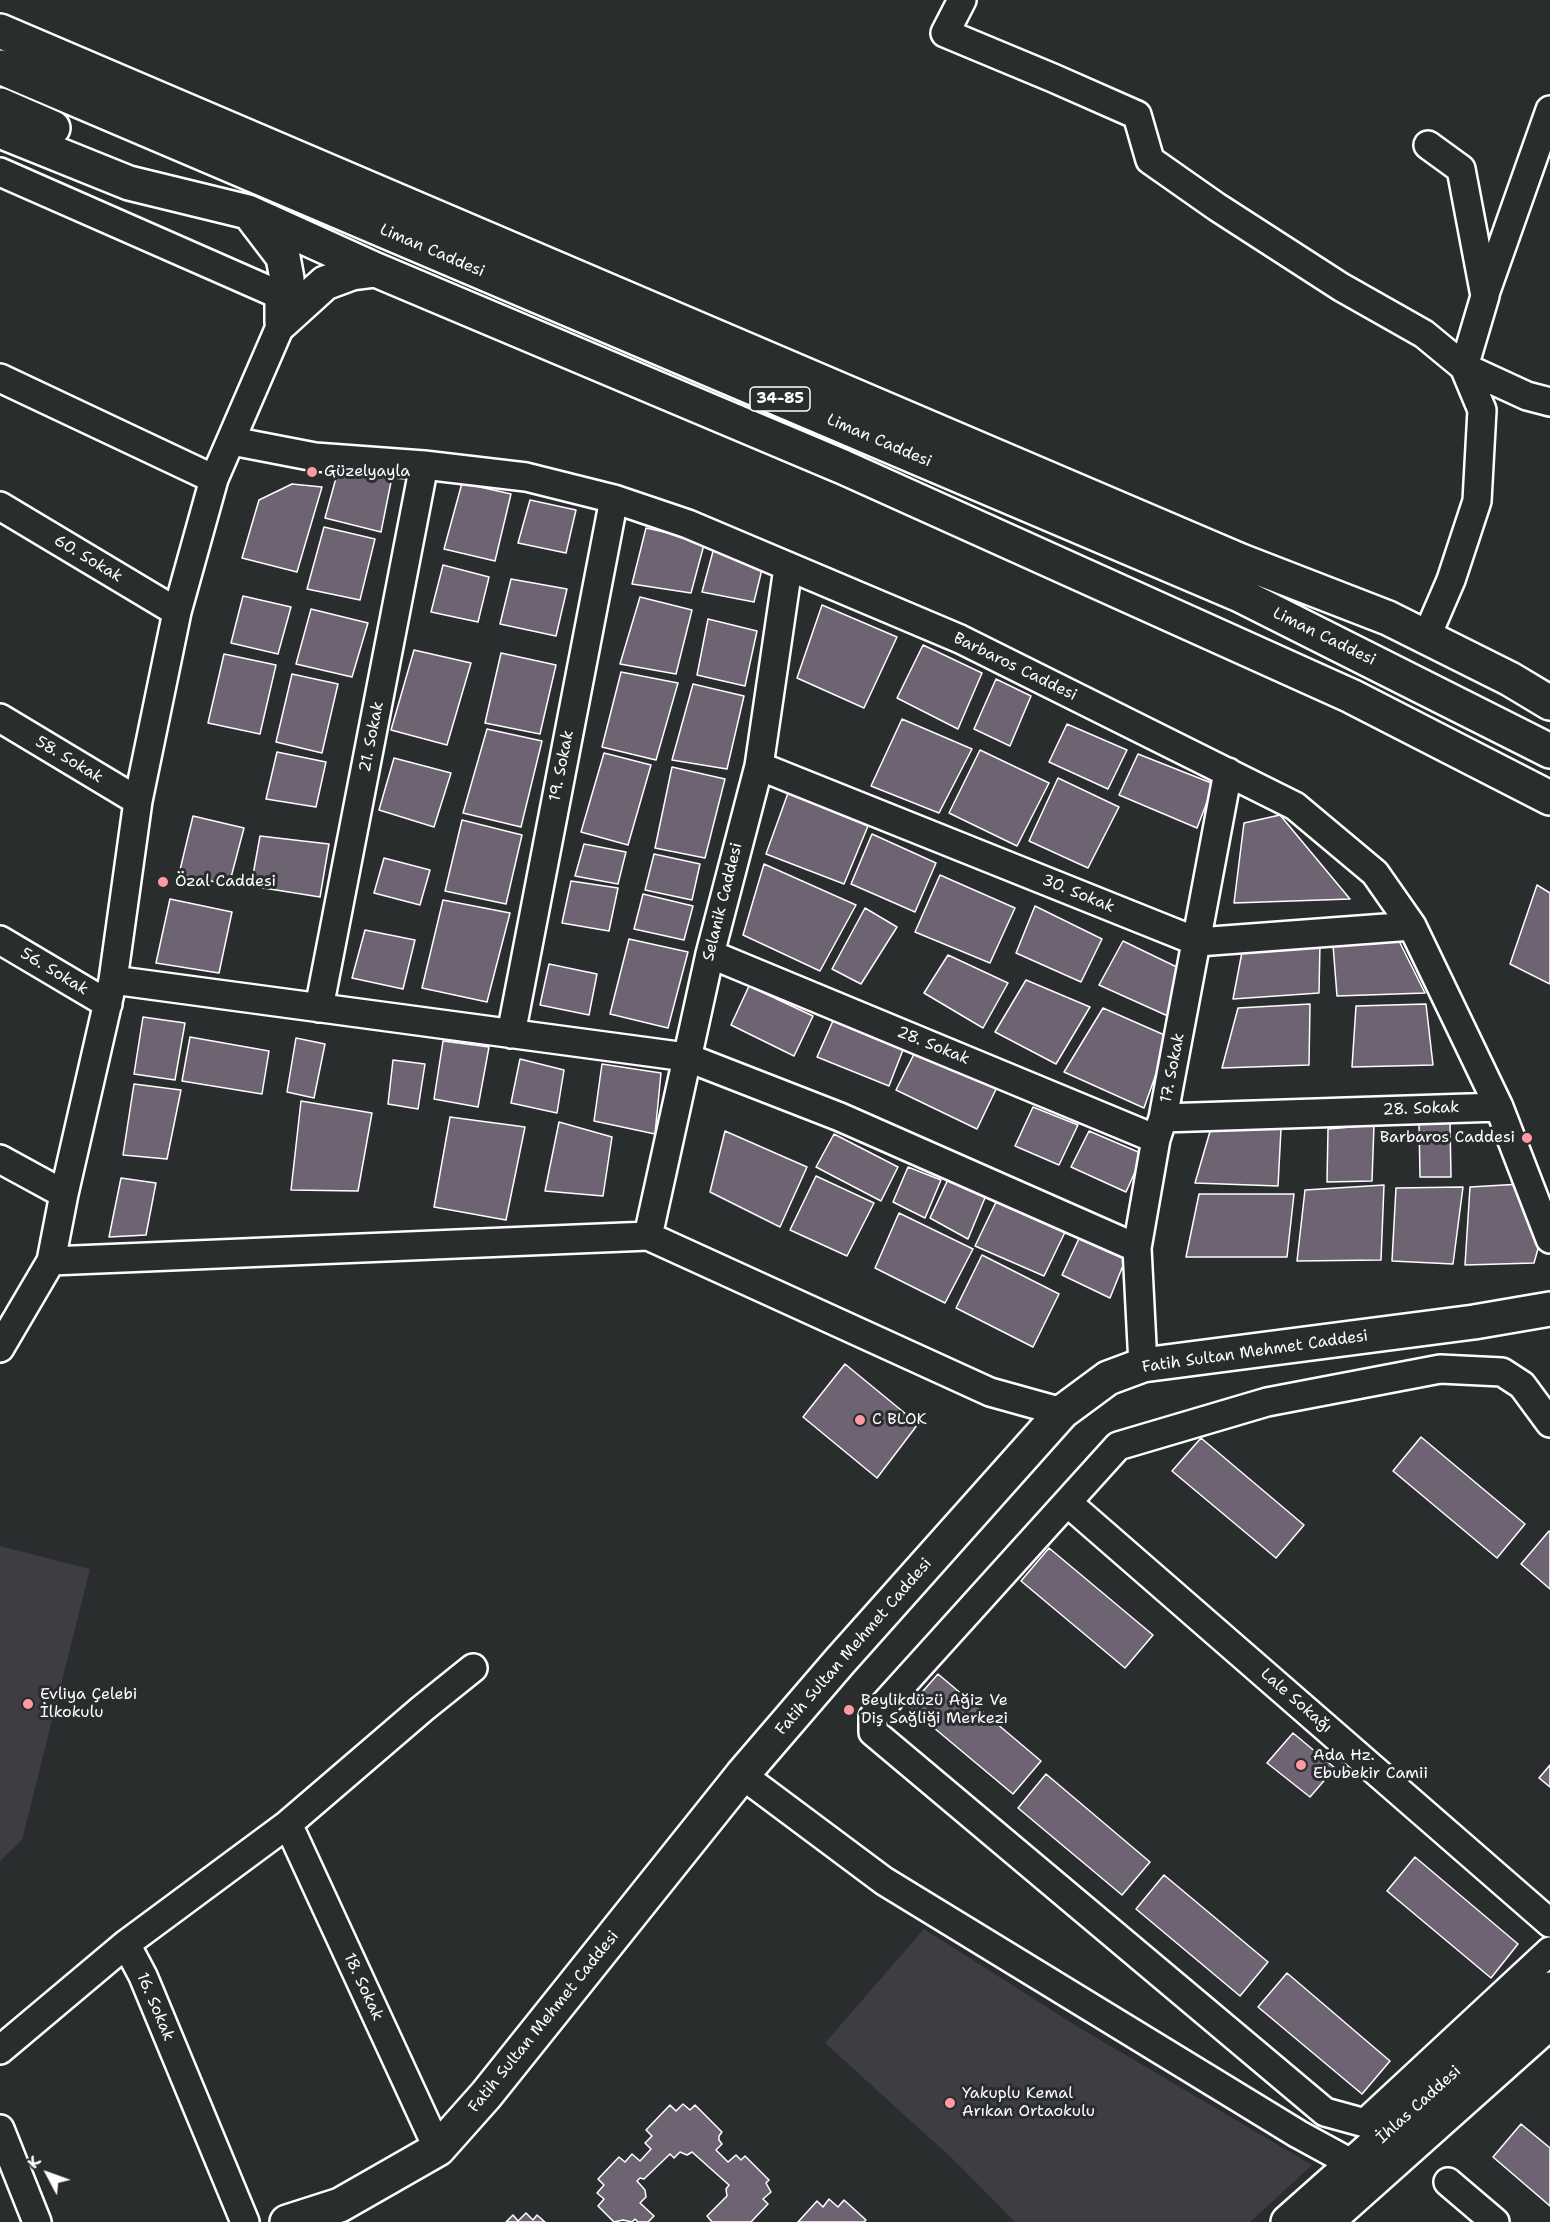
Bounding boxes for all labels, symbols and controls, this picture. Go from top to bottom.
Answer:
street label: Liman Caddesi [377,220,487,282]
road number: 34-85 [750,387,810,411]
street label: Liman Caddesi [824,410,934,472]
place label: Güzelyayla [324,462,410,482]
marker: Güzelyayla [305,465,319,479]
street label: 60. Sokak [50,531,126,587]
street label: Liman Caddesi [1269,604,1379,670]
street label: Barbaros Caddesi [950,629,1080,705]
street label: 21. Sokak [356,700,388,774]
street label: 19. Sokak [546,729,578,803]
street label: 58. Sokak [32,732,106,788]
street label: Selanik Caddesi [699,841,747,963]
street label: 30. Sokak [1039,871,1117,917]
place label: Özal Caddesi [175,872,276,892]
marker: Özal Caddesi [156,875,170,889]
street label: 56. Sokak [17,944,91,1000]
street label: 28. Sokak [894,1023,972,1069]
street label: 17. Sokak [1157,1031,1189,1105]
street label: 28. Sokak [1382,1098,1460,1120]
place label: Barbaros Caddesi [1380,1128,1515,1148]
marker: Barbaros Caddesi [1520,1131,1534,1145]
street label: Fatih Sultan Mehmet Caddesi [1141,1327,1369,1377]
place label: C BLOK [872,1410,927,1430]
marker: C BLOK [853,1413,867,1427]
street label: Fatih Sultan Mehmet Caddesi [772,1555,936,1739]
street label: Lale Sokağı [1256,1665,1336,1737]
place label: Evliya Çelebi İlkokulu [40,1685,137,1723]
place label: Beylikdüzü Ağiz Ve Diş Sağliği Merkezi [861,1691,1008,1729]
marker: Evliya Çelebi İlkokulu [21,1697,35,1711]
marker: Beylikdüzü Ağiz Ve Diş Sağliği Merkezi [842,1703,856,1717]
place label: Ada Hz. Ebubekir Camii [1313,1746,1428,1784]
marker: Ada Hz. Ebubekir Camii [1294,1758,1308,1772]
street label: Fatih Sultan Mehmet Caddesi [465,1927,623,2117]
street label: 18. Sokak [339,1950,387,2024]
street label: 16. Sokak [132,1970,178,2044]
street label: İhlas Caddesi [1373,2062,1465,2148]
place label: Yakuplu Kemal Arıkan Ortaokulu [962,2084,1095,2122]
marker: Yakuplu Kemal Arıkan Ortaokulu [943,2096,957,2110]
north arrow [18,2144,78,2204]
text: K [23,2151,46,2173]

